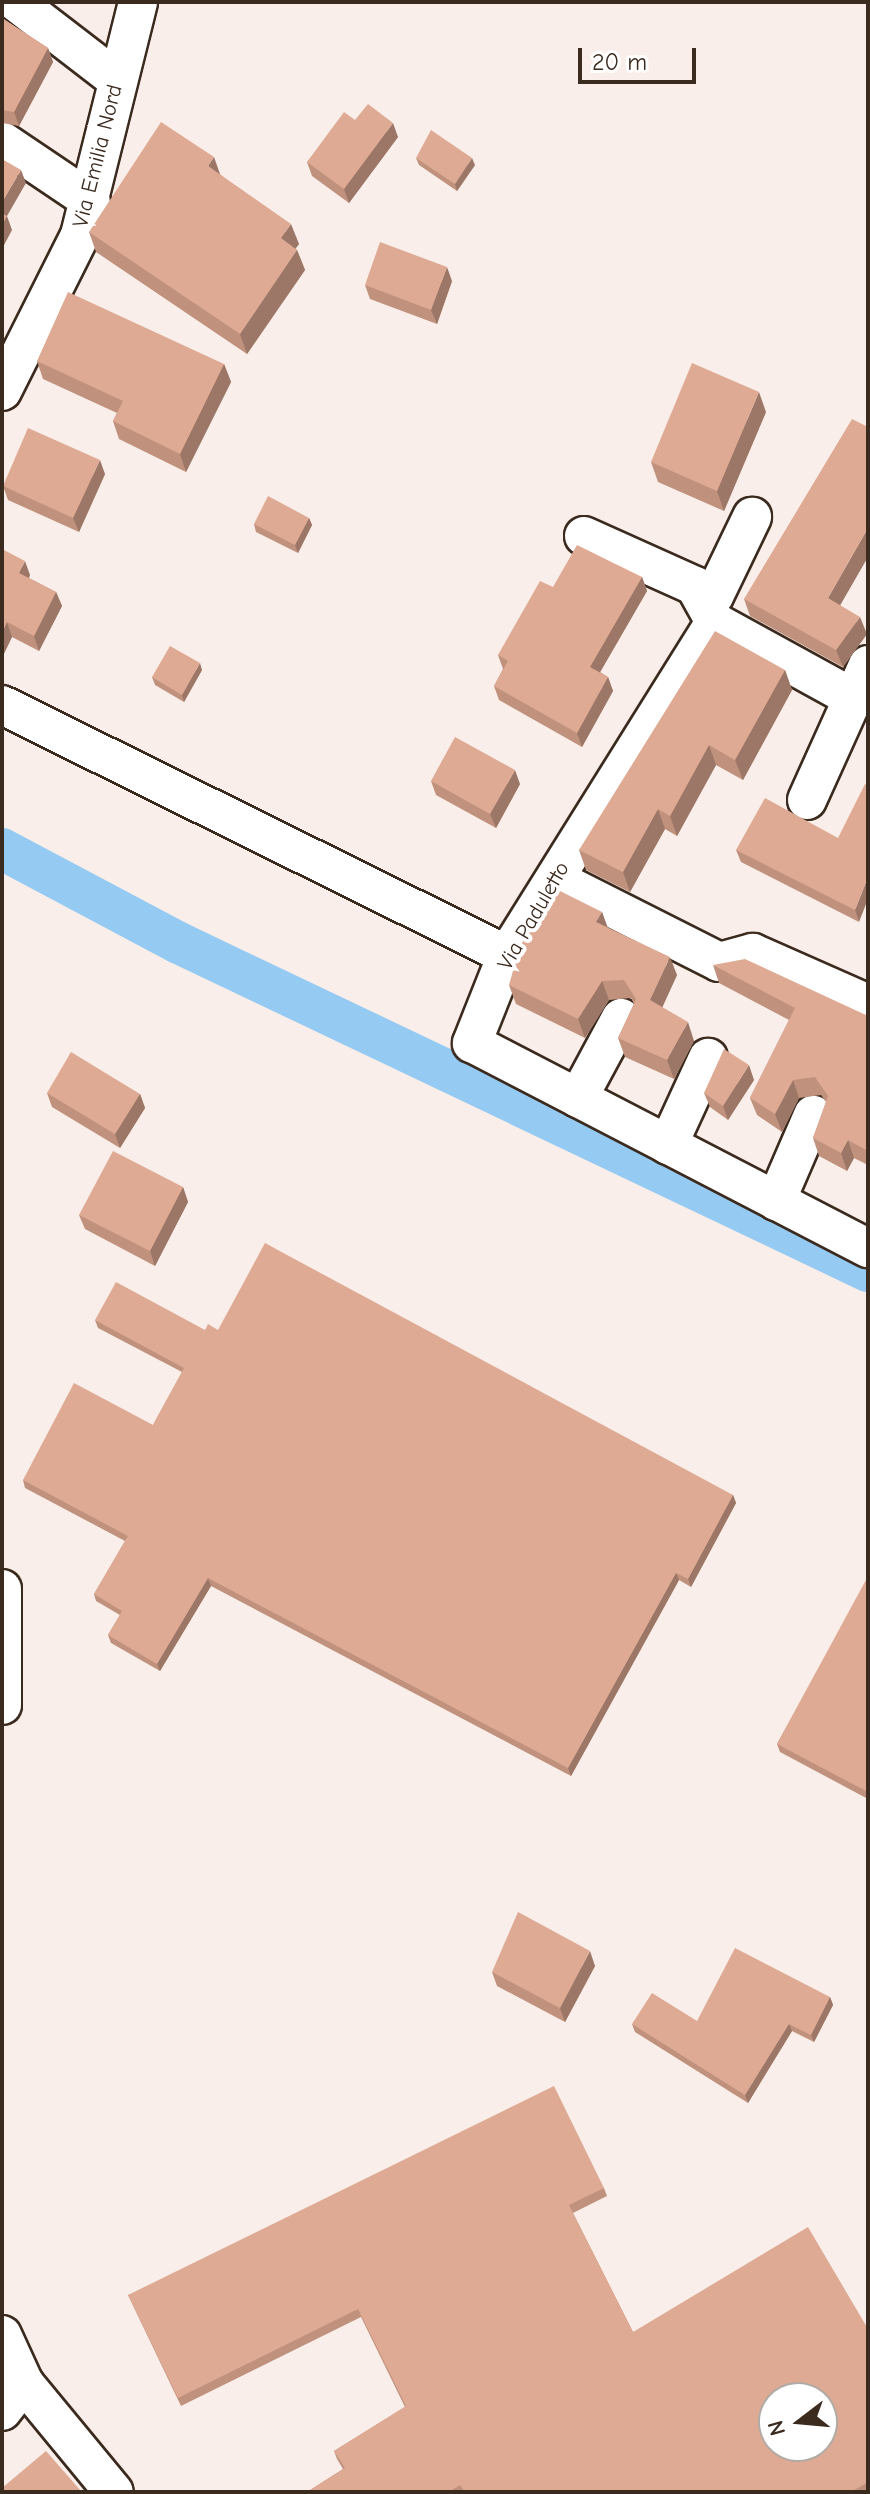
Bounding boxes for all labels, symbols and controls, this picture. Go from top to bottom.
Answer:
scale bar [582,32,700,82]
text: 20 m [592,48,647,76]
street label: Via Emilia Nord [67,82,129,230]
street label: Via Paduletto [492,857,576,975]
north arrow [758,2382,838,2462]
text: N [762,2418,791,2439]

